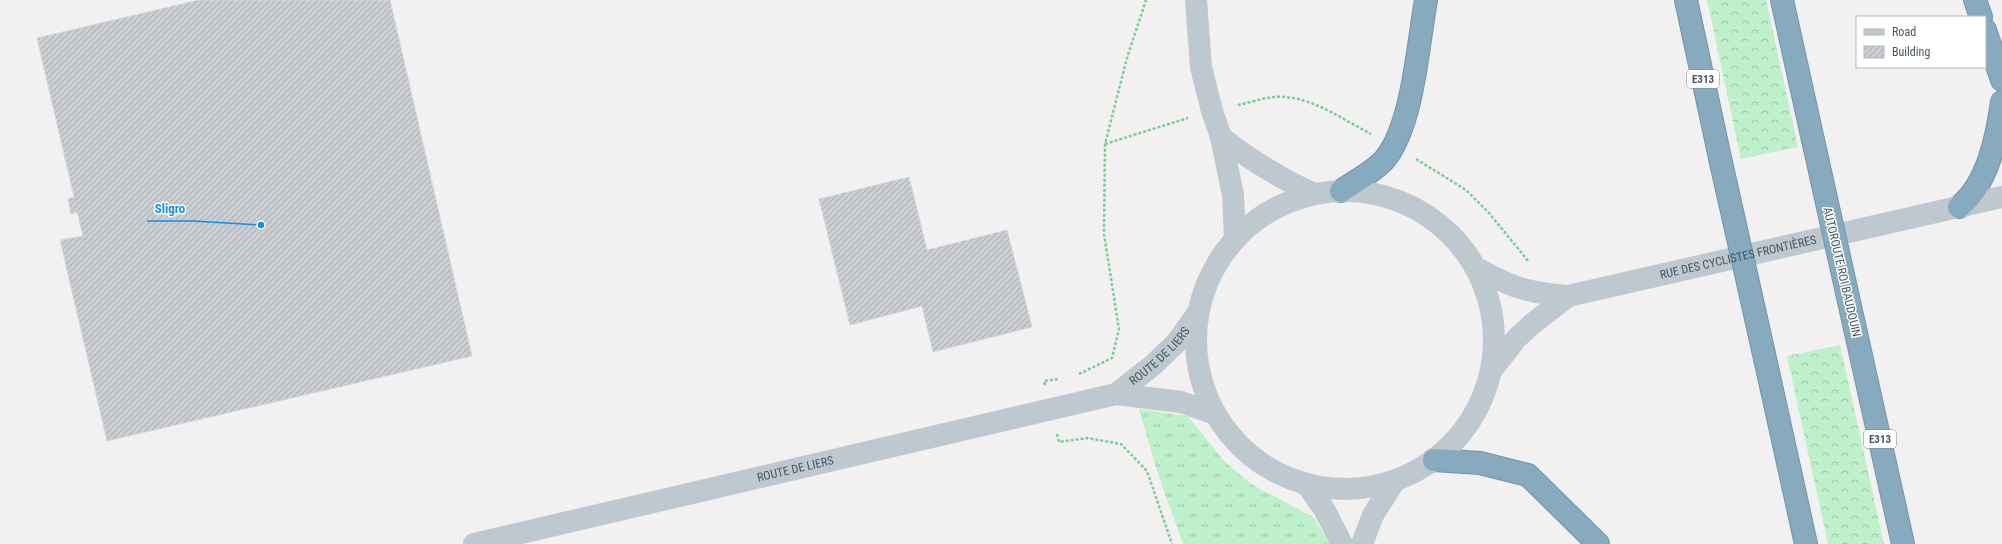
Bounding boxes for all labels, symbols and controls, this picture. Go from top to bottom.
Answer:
legend [1856,16,1986,68]
text: Road [1892,25,1916,39]
text: Building [1892,45,1930,59]
road number: E313 [1687,70,1719,88]
callout: Sligro [147,196,193,221]
text: Sligro [155,201,186,216]
street label: AUTOROUTE ROI BAUDOUIN [1820,206,1864,338]
street label: RUE DES CYCLISTES FRONTIÈRES [1659,233,1818,282]
street label: ROUTE DE LIERS [1127,324,1192,388]
road number: E313 [1864,430,1896,448]
street label: ROUTE DE LIERS [756,453,835,485]

